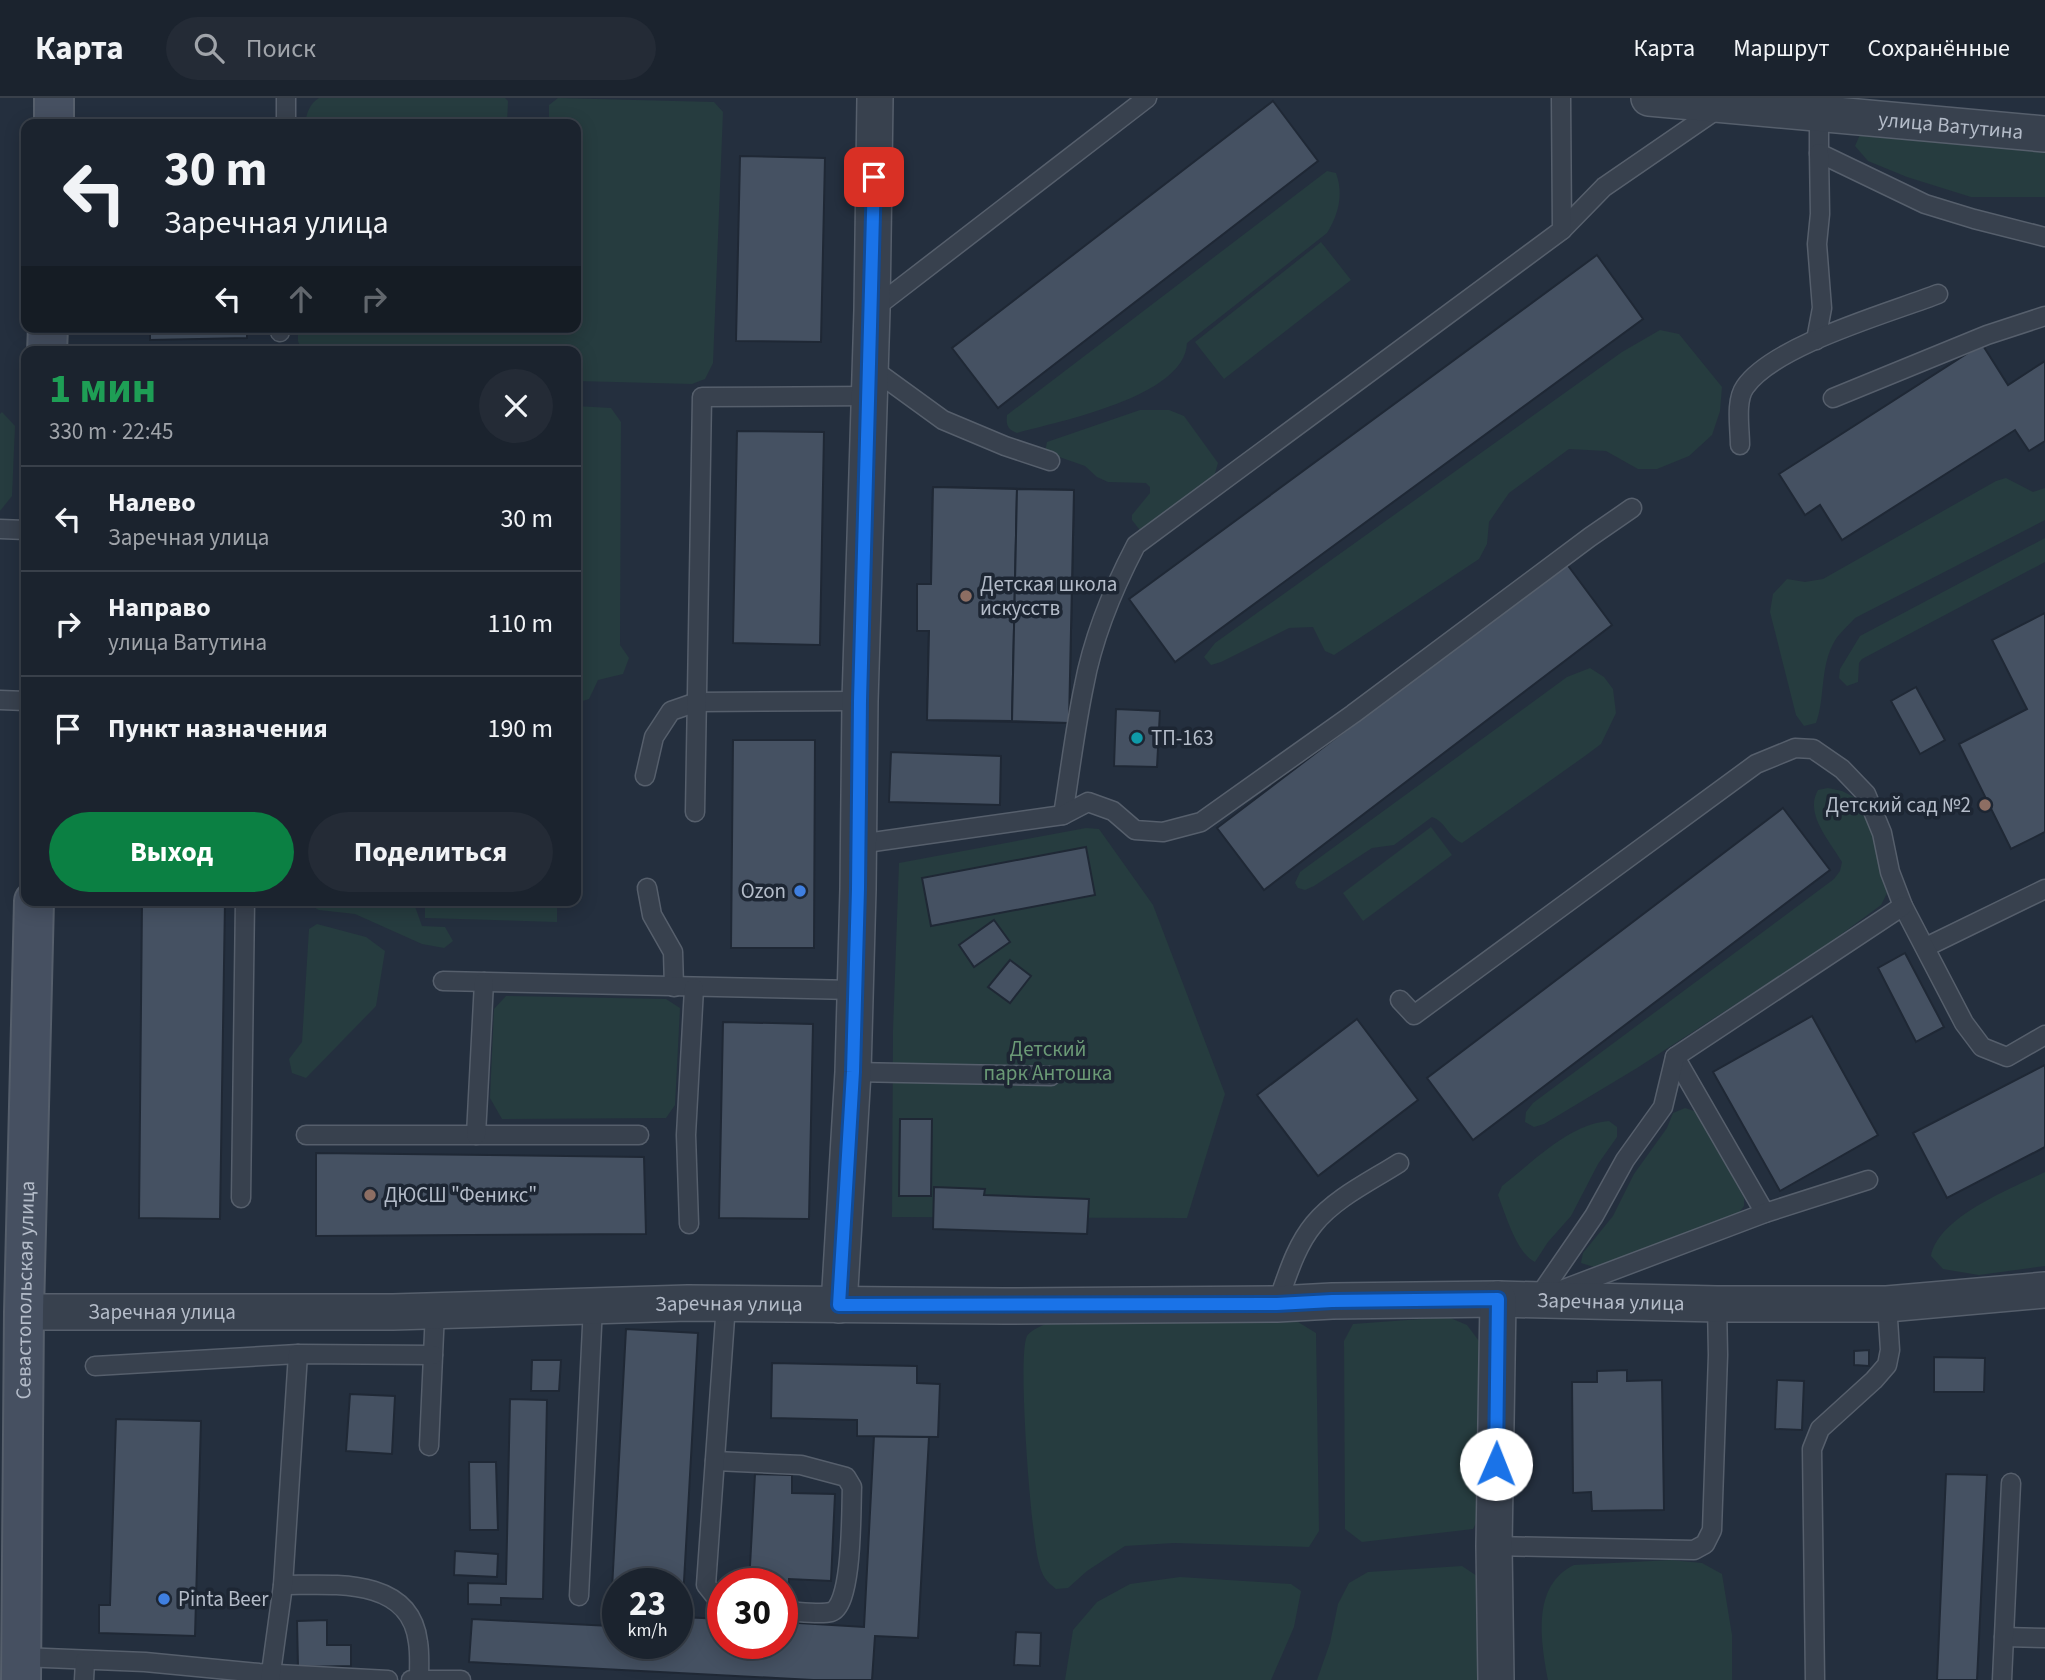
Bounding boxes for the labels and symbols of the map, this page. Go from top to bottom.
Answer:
street label: улица Ватутина [1877,104,2025,147]
pin [844,147,904,207]
place label: Детская школа искусств [980,569,1117,623]
marker: Детская школа искусств [958,588,974,604]
place label: ТП-163 [1151,723,1214,753]
marker: ТП-163 [1129,730,1145,746]
place label: Детский сад №2 [1825,790,1971,820]
marker: Детский сад №2 [1977,797,1993,813]
place label: Ozon [741,876,786,906]
marker: Ozon [792,883,808,899]
park label: Детский парк Антошка [984,1034,1112,1088]
street label: Севастопольская улица [8,1180,42,1400]
place label: ДЮСШ "Феникс" [384,1180,537,1210]
marker: ДЮСШ "Феникс" [362,1187,378,1203]
street label: Заречная улица [1537,1285,1685,1318]
street label: Заречная улица [655,1288,803,1319]
street label: Заречная улица [88,1297,236,1327]
position arrow [1459,1427,1533,1501]
speed limit sign: 30 [707,1568,798,1659]
place label: Pinta Beer [178,1584,269,1614]
marker: Pinta Beer [156,1591,172,1607]

